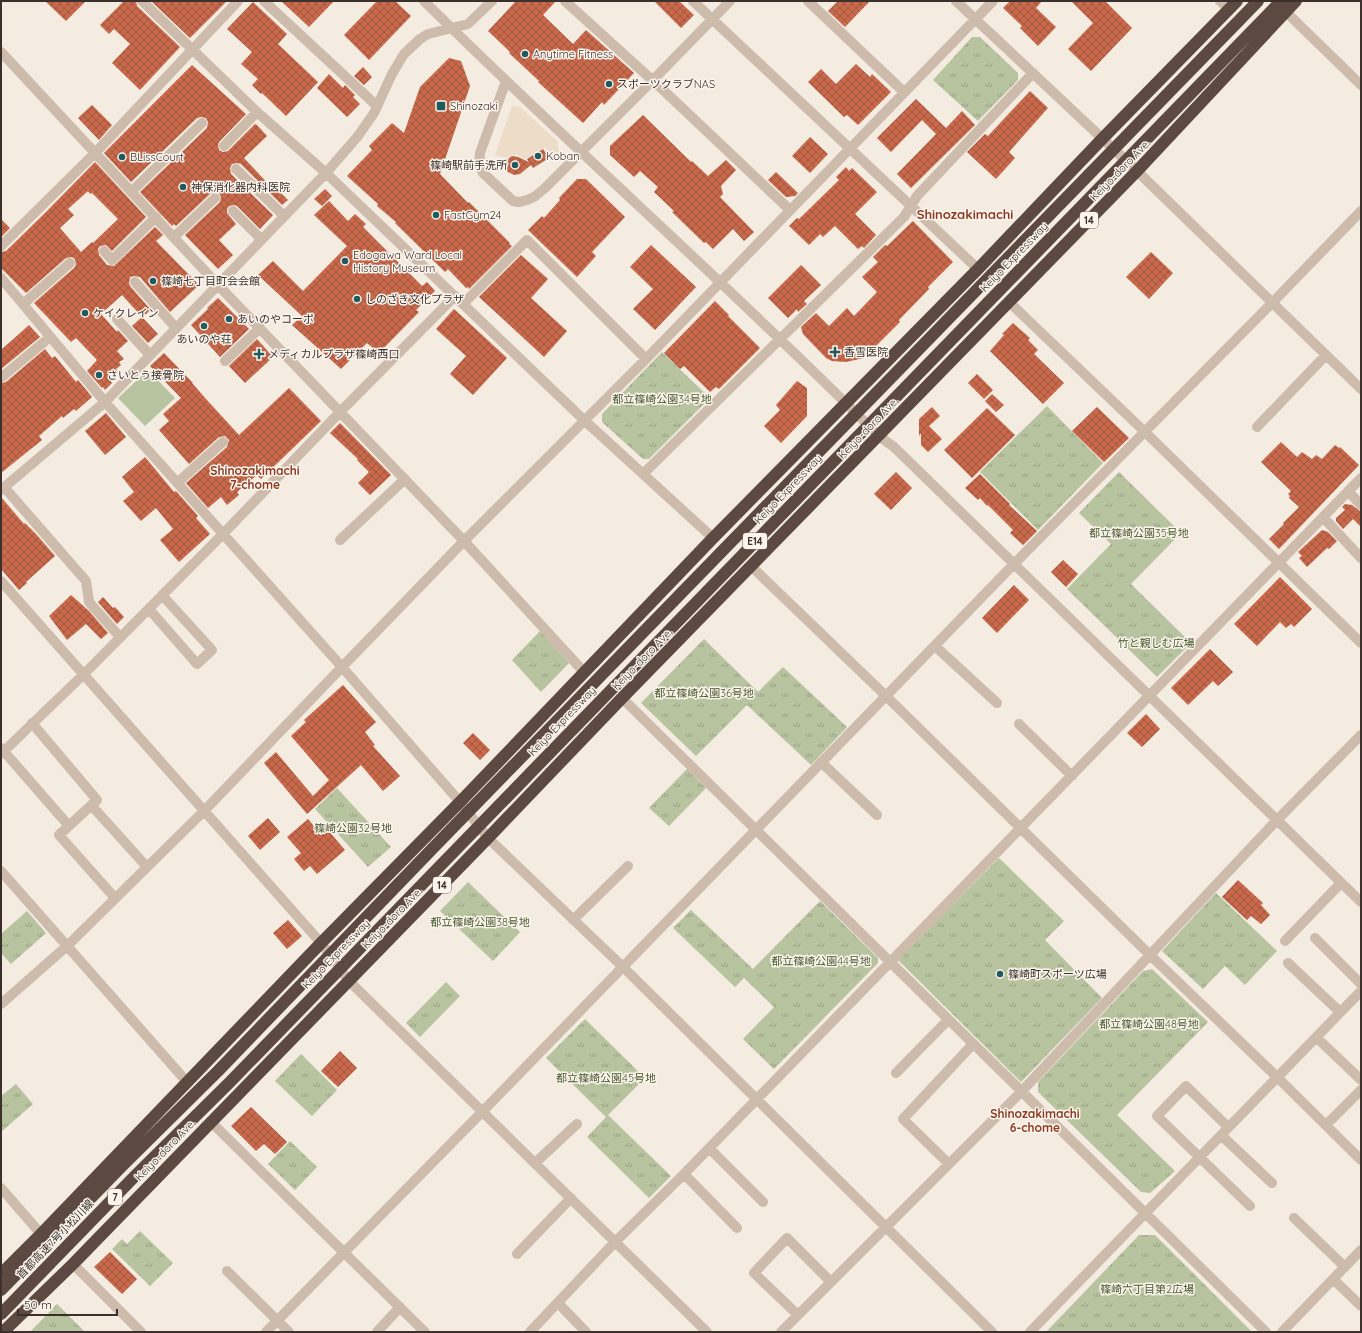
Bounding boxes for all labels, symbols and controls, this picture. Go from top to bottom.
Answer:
place label: Anytime Fitness [533,47,613,61]
marker: Anytime Fitness [520,49,530,59]
place label: スポーツクラブNAS [617,77,715,91]
marker: スポーツクラブNAS [604,79,614,89]
place label: Shinozaki [450,99,498,113]
marker: Shinozaki [435,100,447,112]
street label: Keiyo-doro Ave. [1087,136,1153,204]
place label: Koban [546,149,580,163]
place label: BLissCourt [130,150,184,164]
marker: Koban [533,151,543,161]
marker: BLissCourt [117,152,127,162]
place label: 篠崎駅前手洗所 [430,158,508,172]
marker: 篠崎駅前手洗所 [510,160,520,170]
place label: 神保消化器内科医院 [191,180,290,194]
marker: 神保消化器内科医院 [178,182,188,192]
district label: Shinozakimachi [917,206,1013,222]
place label: FastGym24 [444,208,501,222]
marker: FastGym24 [431,210,441,220]
road number: 14 [1080,212,1098,228]
street label: Keiyo Expressway [977,219,1051,295]
place label: Edogawa Ward Local History Museum [353,248,462,275]
marker: Edogawa Ward Local History Museum [340,256,350,266]
place label: 篠崎七丁目町会会館 [161,274,260,288]
marker: 篠崎七丁目町会会館 [148,276,158,286]
place label: しのざき文化プラザ [365,292,464,306]
marker: しのざき文化プラザ [352,294,362,304]
place label: ケイクレイン [93,306,159,320]
marker: ケイクレイン [80,308,90,318]
place label: あいのやコーポ [237,312,314,326]
marker: あいのやコーポ [224,314,234,324]
marker: あいのや荘 [199,321,209,331]
place label: あいのや荘 [177,332,232,346]
place label: 香雪医院 [844,345,888,359]
marker: 香雪医院 [829,346,841,358]
place label: メディカルプラザ篠崎西口 [268,347,399,361]
marker: メディカルプラザ篠崎西口 [253,348,265,360]
place label: さいとう接骨院 [107,368,184,382]
marker: さいとう接骨院 [94,370,104,380]
park label: 都立篠崎公園34号地 [612,392,712,406]
street label: Keiyo-doro Ave. [835,394,901,462]
street label: Keiyo Expressway [751,451,825,527]
district label: Shinozakimachi 7-chome [210,463,300,492]
park label: 都立篠崎公園35号地 [1089,526,1189,540]
road number: E14 [743,533,767,549]
street label: Keiyo-doro Ave. [609,625,675,693]
park label: 竹と親しむ広場 [1118,636,1195,650]
street label: Keiyo Expressway [525,683,599,759]
park label: 都立篠崎公園36号地 [654,686,754,700]
park label: 篠崎公園32号地 [314,821,392,835]
road number: 14 [433,877,451,893]
street label: Keiyo-doro Ave. [359,884,425,952]
park label: 都立篠崎公園38号地 [430,915,530,929]
street label: Keiyo Expressway [299,916,373,992]
park label: 都立篠崎公園44号地 [771,954,871,968]
place label: 篠崎町スポーツ広場 [1008,967,1107,981]
marker: 篠崎町スポーツ広場 [995,969,1005,979]
park label: 都立篠崎公園48号地 [1099,1017,1199,1031]
park label: 都立篠崎公園45号地 [556,1071,656,1085]
district label: Shinozakimachi 6-chome [990,1106,1080,1135]
street label: Keiyo-doro Ave. [132,1116,198,1184]
road number: 7 [108,1189,122,1205]
street label: 首都高速7号小松川線 [14,1196,96,1282]
park label: 篠崎六丁目第2広場 [1100,1282,1194,1296]
scale bar [18,1291,117,1317]
text: 50 m [24,1297,52,1312]

